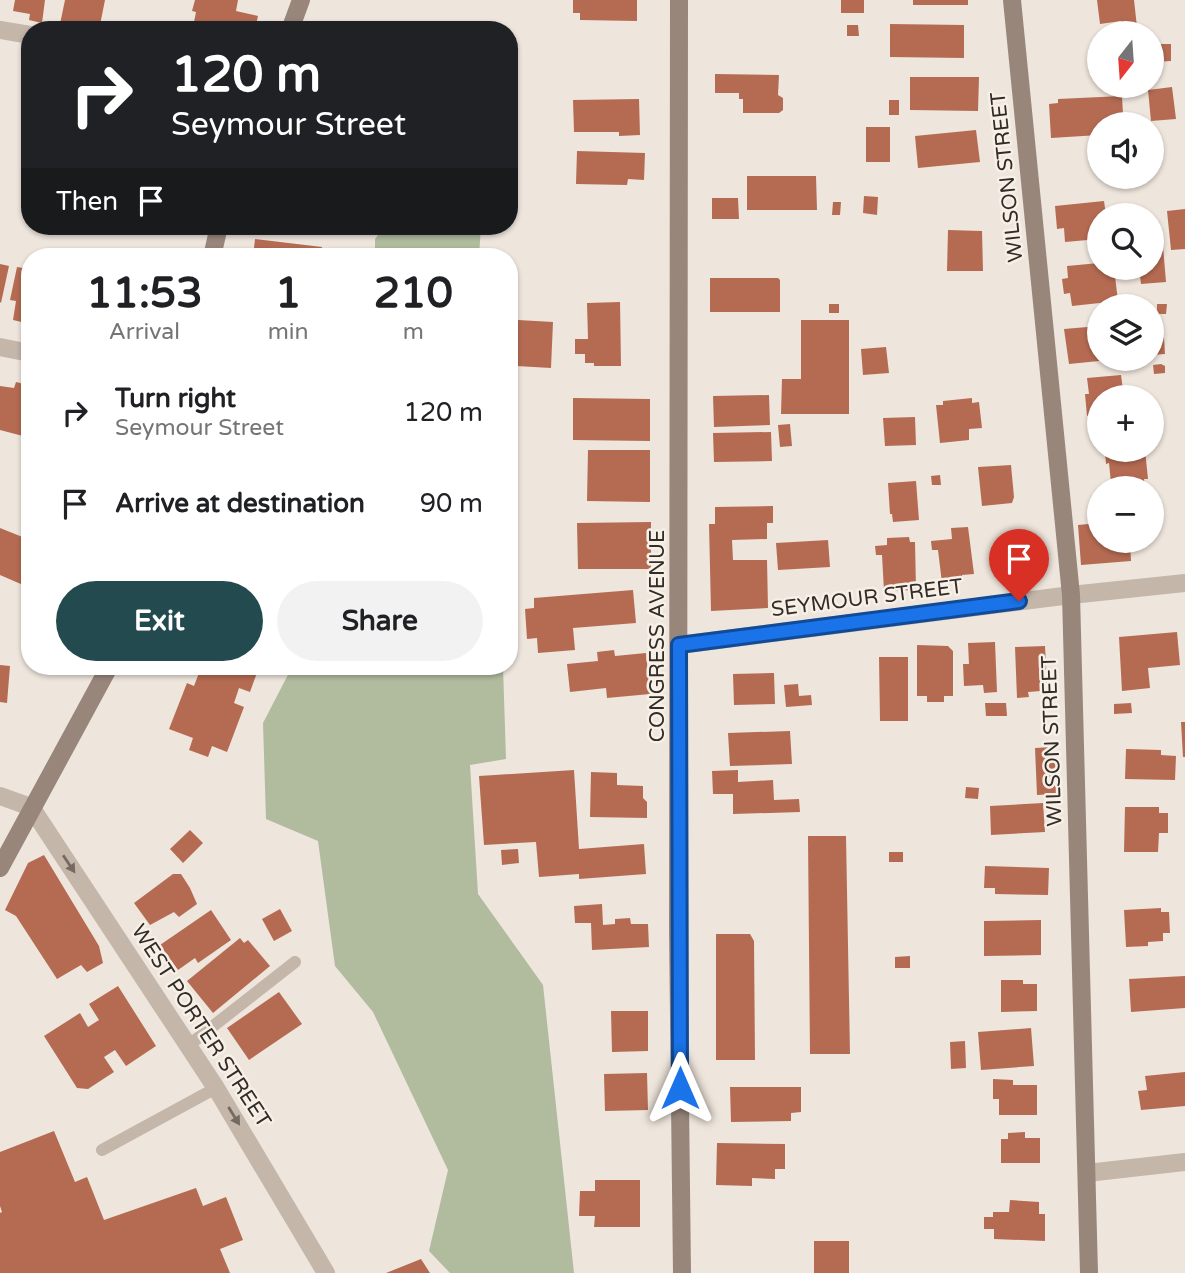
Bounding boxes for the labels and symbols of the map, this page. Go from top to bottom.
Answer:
north arrow [1087,21,1164,98]
street label: WILSON STREET [986,90,1028,263]
pin [989,529,1049,601]
street label: CONGRESS AVENUE [645,530,670,742]
street label: SEYMOUR STREET [770,574,964,622]
street label: WILSON STREET [1037,655,1067,827]
one-way arrow [62,855,76,873]
street label: WEST PORTER STREET [126,920,276,1132]
position arrow [643,1051,717,1125]
one-way arrow [227,1106,240,1126]

